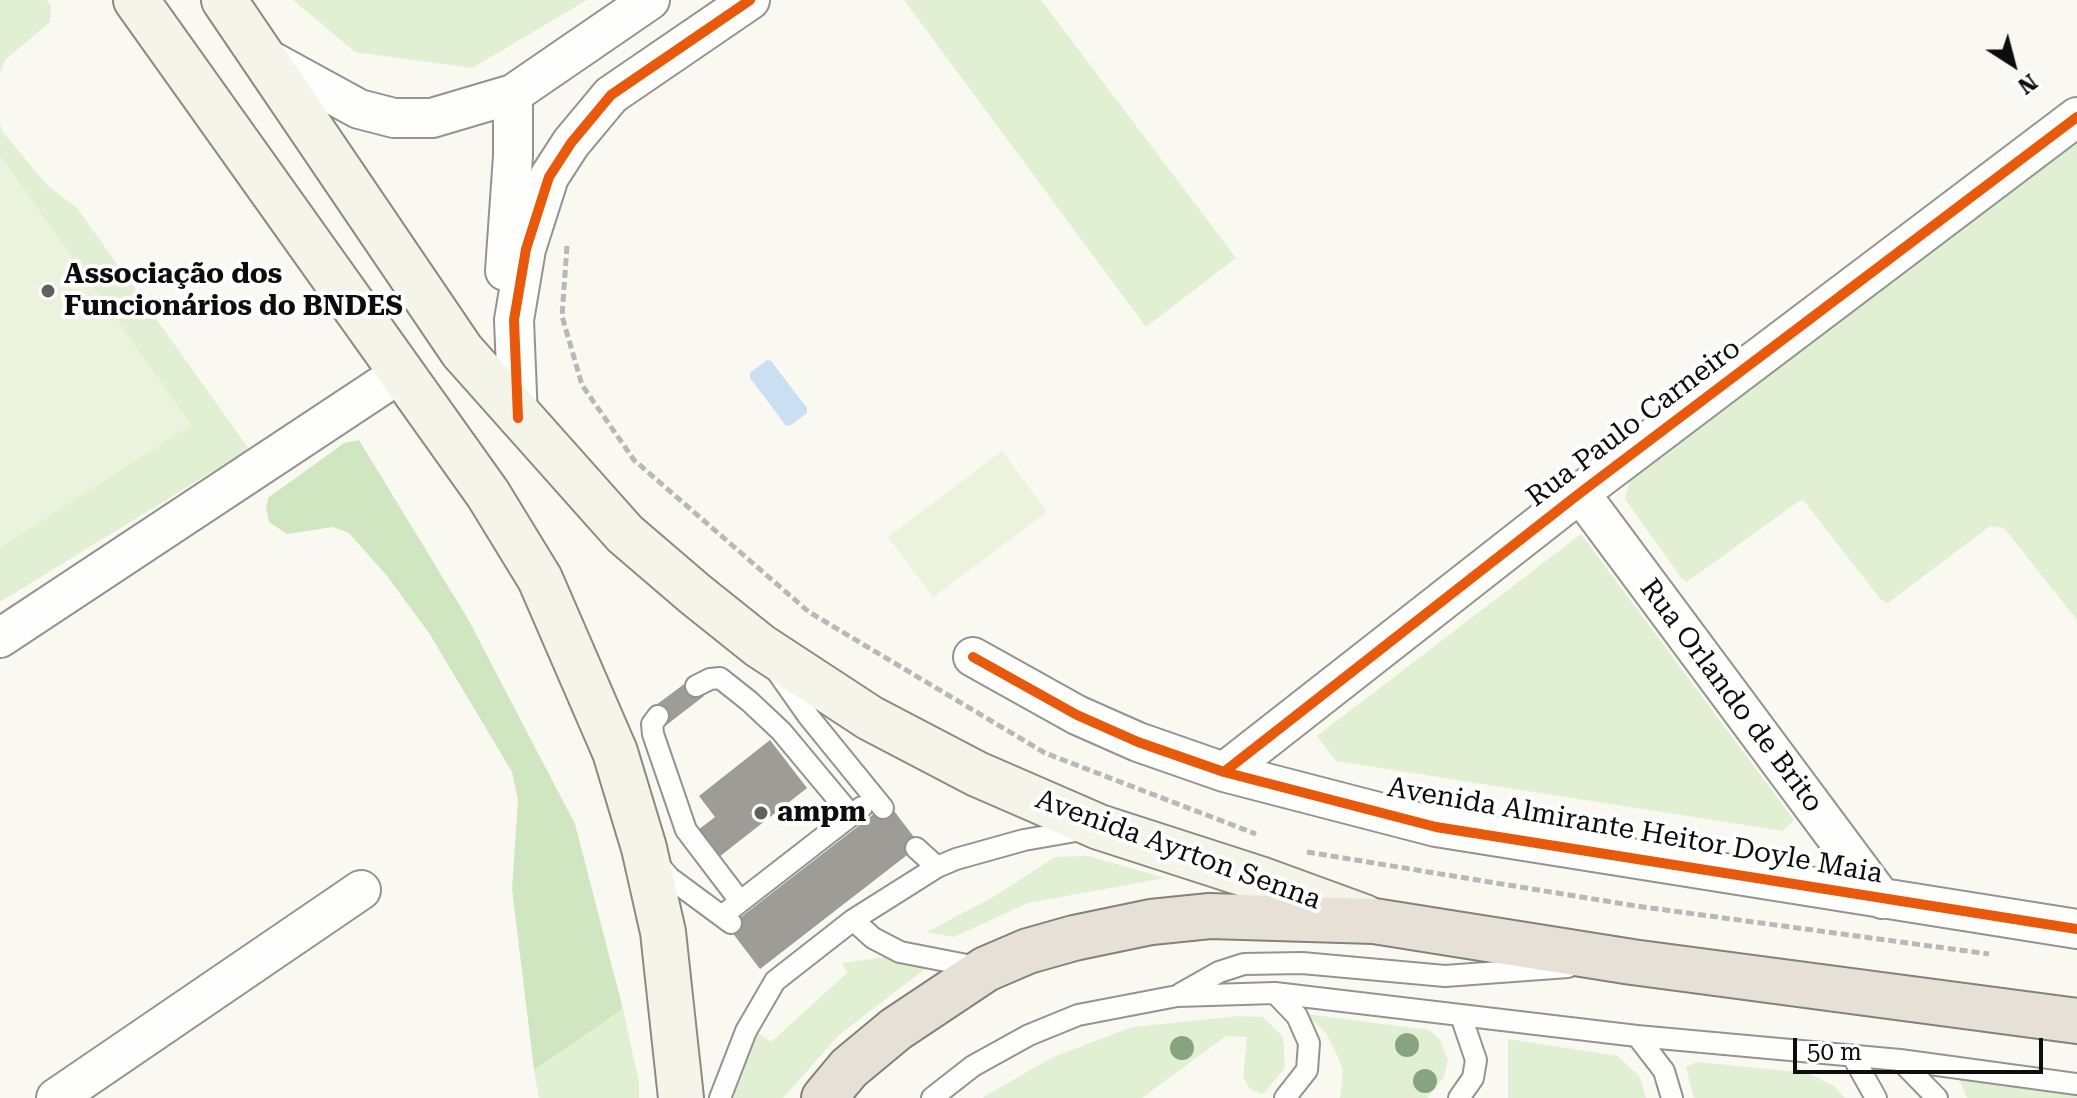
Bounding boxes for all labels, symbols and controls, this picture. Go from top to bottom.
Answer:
north arrow [1973,24,2053,104]
text: N [2013,69,2042,99]
place label: Associação dos Funcionários do BNDES [64,258,403,324]
marker: Associação dos Funcionários do BNDES [39,282,57,300]
street label: Rua Paulo Carneiro [1521,332,1747,514]
street label: Rua Orlando de Brito [1632,573,1830,819]
street label: Avenida Almirante Heitor Doyle Maia [1385,771,1885,891]
street label: Avenida Ayrton Senna [1031,783,1325,917]
place label: ampm [777,796,866,830]
marker: ampm [752,804,770,822]
scale bar [1797,1022,2047,1072]
text: 50 m [1807,1038,1862,1066]

